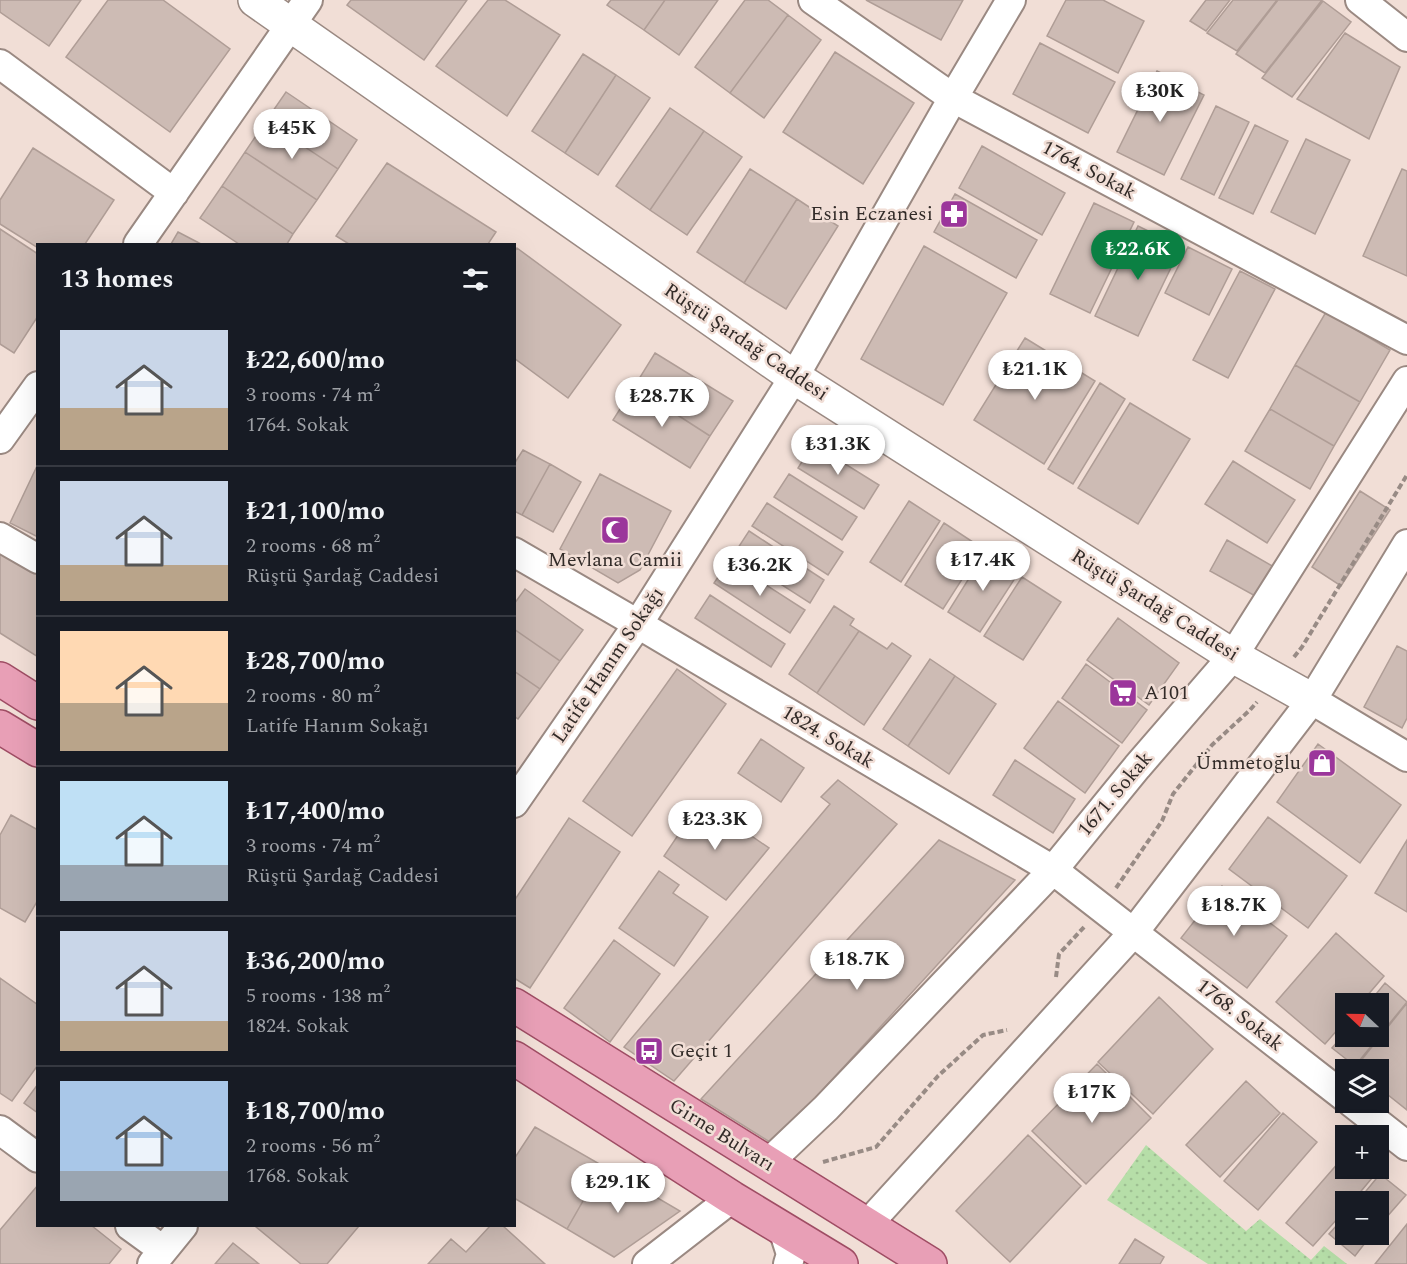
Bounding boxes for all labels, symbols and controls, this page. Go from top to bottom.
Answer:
pin: ₺30K [1124,72,1196,123]
text: ₺30K [1135,76,1185,106]
pin: ₺45K [256,109,328,160]
text: ₺45K [267,113,317,143]
street label: 1764. Sokak [1036,132,1142,208]
pharmacy icon: Esin Eczanesi [938,198,970,230]
place label: Esin Eczanesi [810,199,933,229]
pin: ₺22.6K [1089,230,1187,281]
text: ₺22.6K [1105,234,1171,264]
text: 13 homes [60,259,174,299]
icon: filters [459,263,492,296]
street label: Rüştü Şardağ Caddesi [658,276,834,408]
text: ₺22,600/mo [246,340,385,380]
pin: ₺21.1K [986,350,1084,401]
icon: home [108,354,180,426]
text: ₺21.1K [1002,354,1068,384]
pin: ₺28.7K [613,377,711,428]
text: 3 rooms · 74 m² [246,380,380,410]
text: ₺28.7K [629,381,695,411]
text: 1764. Sokak [246,410,350,440]
pin: ₺31.3K [789,425,887,476]
text: ₺31.3K [805,429,871,459]
text: ₺21,100/mo [246,491,385,531]
icon: home [108,505,180,577]
mosque icon: Mevlana Camii [599,514,631,546]
text: 2 rooms · 68 m² [246,531,380,561]
pin: ₺17.4K [934,541,1032,592]
street label: Rüştü Şardağ Caddesi [1065,541,1245,669]
place label: Mevlana Camii [548,545,682,575]
text: ₺17.4K [950,545,1016,575]
pin: ₺36.2K [711,546,809,597]
text: ₺36.2K [727,550,793,580]
text: Rüştü Şardağ Caddesi [246,561,439,591]
street label: Latife Hanım Sokağı [544,581,672,749]
text: ₺28,700/mo [246,641,385,681]
icon: home [108,655,180,727]
supermarket icon: A101 [1107,677,1139,709]
place label: A101 [1144,678,1189,708]
text: 2 rooms · 80 m² [246,681,380,711]
street label: 1824. Sokak [776,697,880,777]
text: Latife Hanım Sokağı [246,711,429,741]
street label: 1671. Sokak [1070,745,1160,843]
shop icon: Ümmetoğlu [1306,747,1338,779]
place label: Ümmetoğlu [1195,748,1301,778]
text: ₺17,400/mo [246,791,385,831]
pin: ₺23.3K [666,800,764,851]
text: ₺23.3K [682,804,748,834]
icon: home [108,805,180,877]
text: 3 rooms · 74 m² [246,831,380,861]
text: Rüştü Şardağ Caddesi [246,861,439,891]
pin: ₺18.7K [1185,886,1283,937]
text: ₺18.7K [1201,890,1267,920]
pin: ₺18.7K [808,940,906,991]
text: ₺36,200/mo [246,941,385,981]
text: ₺18.7K [824,944,890,974]
icon: home [108,955,180,1027]
street label: 1768. Sokak [1190,971,1290,1059]
text: 5 rooms · 138 m² [246,981,390,1011]
north arrow [1335,993,1389,1047]
map controls [1335,993,1389,1245]
text: 1824. Sokak [246,1011,350,1041]
bus stop icon: Geçit 1 [633,1035,665,1067]
place label: Geçit 1 [670,1036,733,1066]
button: layers [1335,1059,1389,1113]
pin: ₺17K [1056,1073,1128,1124]
text: ₺17K [1067,1077,1117,1107]
text: ₺18,700/mo [246,1091,385,1131]
street label: Girne Bulvarı [663,1091,781,1179]
icon: home [108,1105,180,1177]
button: + [1335,1125,1389,1179]
text: 2 rooms · 56 m² [246,1131,380,1161]
text: 1768. Sokak [246,1161,350,1191]
pin: ₺29.1K [569,1163,667,1214]
text: ₺29.1K [585,1167,651,1197]
button: − [1335,1191,1389,1245]

